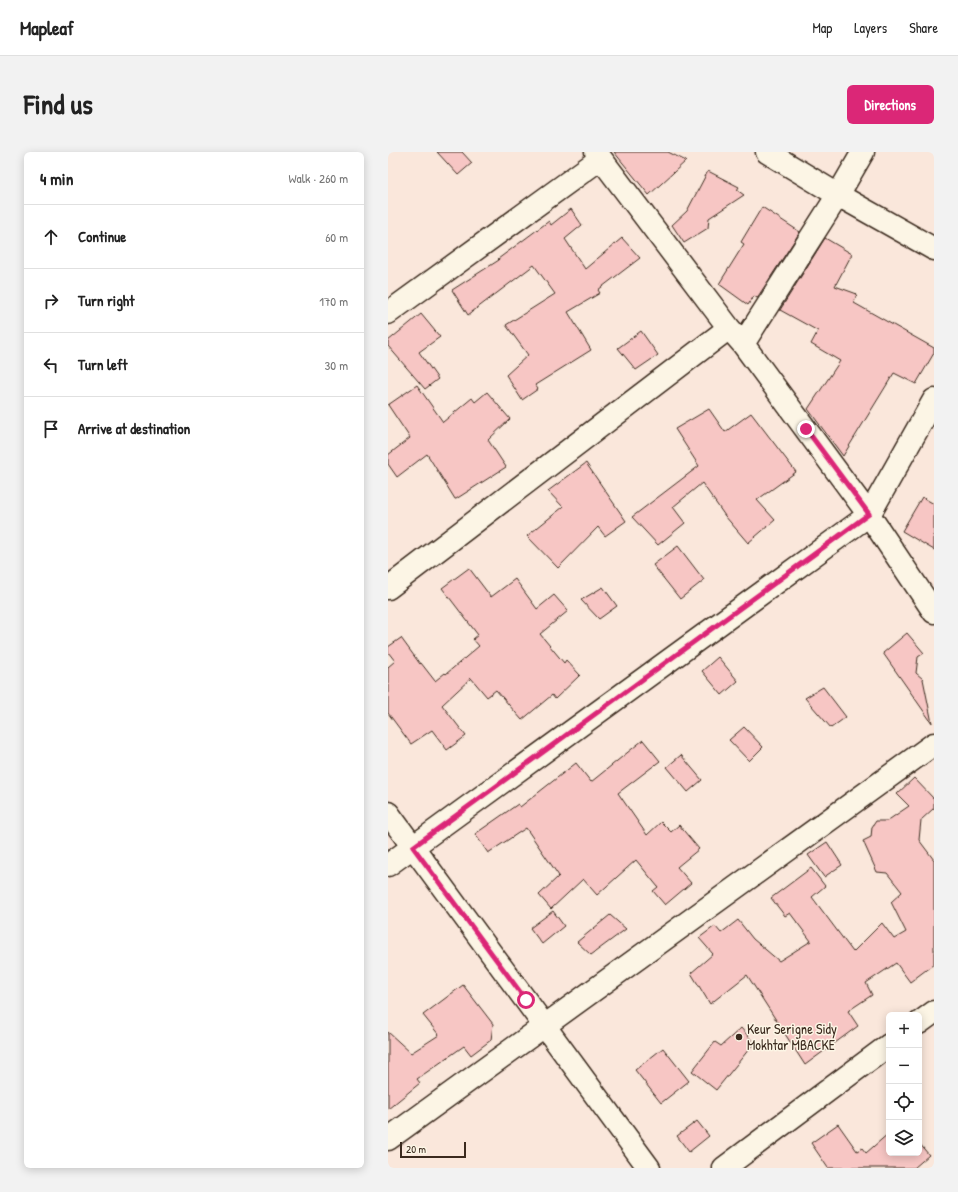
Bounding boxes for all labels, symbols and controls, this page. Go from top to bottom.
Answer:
text: Mapleaf [20,15,74,41]
text: Map [812,18,832,37]
text: Layers [854,18,887,37]
text: Share [909,18,938,37]
text: Find us [24,85,93,123]
button: Directions [847,85,934,124]
text: 4 min [40,167,73,190]
text: Walk · 260 m [289,169,348,187]
icon: ahead [40,226,62,248]
text: Continue [78,226,126,247]
text: 60 m [325,228,348,246]
icon: right [40,290,62,312]
text: Turn right [78,290,134,311]
text: 170 m [319,292,348,310]
icon: left [40,354,62,376]
text: Turn left [78,354,128,375]
text: 30 m [325,356,348,374]
icon: arrive [40,418,62,440]
text: Arrive at destination [78,418,190,439]
route end [797,420,815,438]
route start [517,991,535,1009]
map controls [886,1012,922,1156]
button: + [886,1012,922,1048]
place label: Keur Serigne Sidy Mokhtar MBACKE [747,1019,837,1054]
marker: Keur Serigne Sidy Mokhtar MBACKE [734,1032,744,1042]
button: − [886,1048,922,1084]
button: locate [886,1084,922,1120]
button: layers [886,1120,922,1156]
scale bar [400,1140,466,1159]
text: 20 m [406,1142,426,1156]

